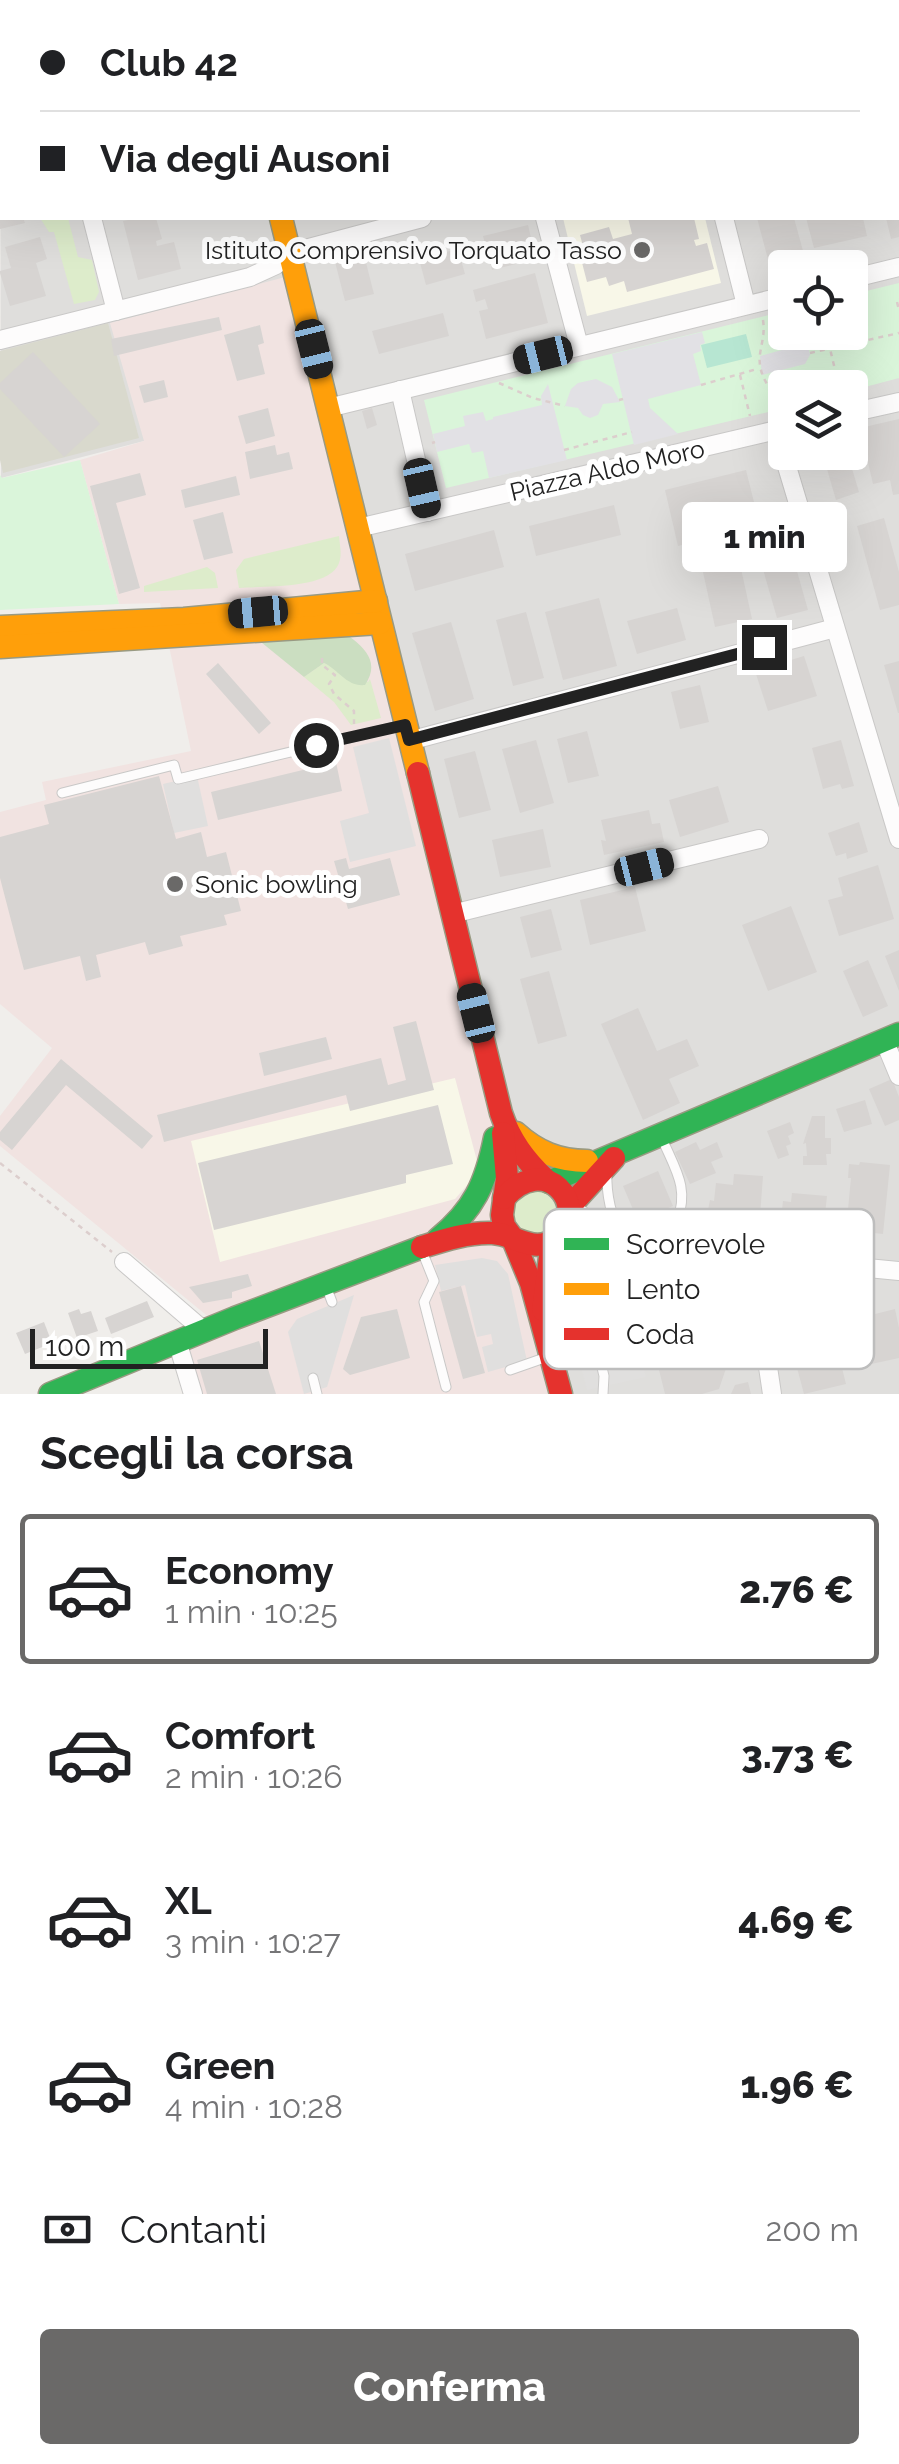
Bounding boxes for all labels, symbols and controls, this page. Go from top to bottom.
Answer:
text: Club 42 [100,40,238,85]
text: Via degli Ausoni [100,136,390,181]
place label: Istituto Comprensivo Torquato Tasso [205,235,622,265]
marker: Istituto Comprensivo Torquato Tasso [631,239,653,261]
map controls [768,250,868,470]
button: locate [768,250,868,350]
car [292,316,336,382]
car [510,333,576,377]
button: layers [768,370,868,470]
street label: Piazza Aldo Moro [507,433,707,507]
car [401,455,443,521]
callout: 1 min [682,502,846,572]
text: 1 min [723,518,806,555]
car [227,594,289,630]
route end [742,625,787,670]
route start [294,723,339,768]
car [611,845,677,889]
place label: Sonic bowling [195,869,358,899]
marker: Sonic bowling [164,873,186,895]
car [454,980,498,1046]
legend [544,1209,874,1369]
text: Scorrevole [626,1228,765,1261]
text: Lento [626,1273,700,1306]
text: Coda [626,1318,695,1351]
scale bar [30,1324,268,1368]
text: 100 m [45,1330,124,1363]
text: Scegli la corsa [40,1427,354,1480]
icon: car [45,1544,135,1634]
text: Economy [165,1548,334,1593]
text: 2.76 € [739,1567,854,1612]
text: 1 min · 10:25 [165,1593,338,1630]
icon: car [45,1709,135,1799]
text: Comfort [165,1713,315,1758]
text: 3.73 € [741,1732,854,1777]
text: 2 min · 10:26 [165,1758,343,1795]
icon: car [45,1874,135,1964]
text: XL [165,1878,212,1923]
text: 4.69 € [738,1897,854,1942]
text: 3 min · 10:27 [165,1923,341,1960]
icon: car [45,2039,135,2129]
text: Green [165,2043,275,2088]
text: 1.96 € [740,2062,854,2107]
text: 4 min · 10:28 [165,2088,343,2125]
icon: cash [40,2202,95,2257]
text: Contanti [120,2207,267,2252]
text: 200 m [766,2211,859,2248]
button: Conferma [40,2329,859,2444]

